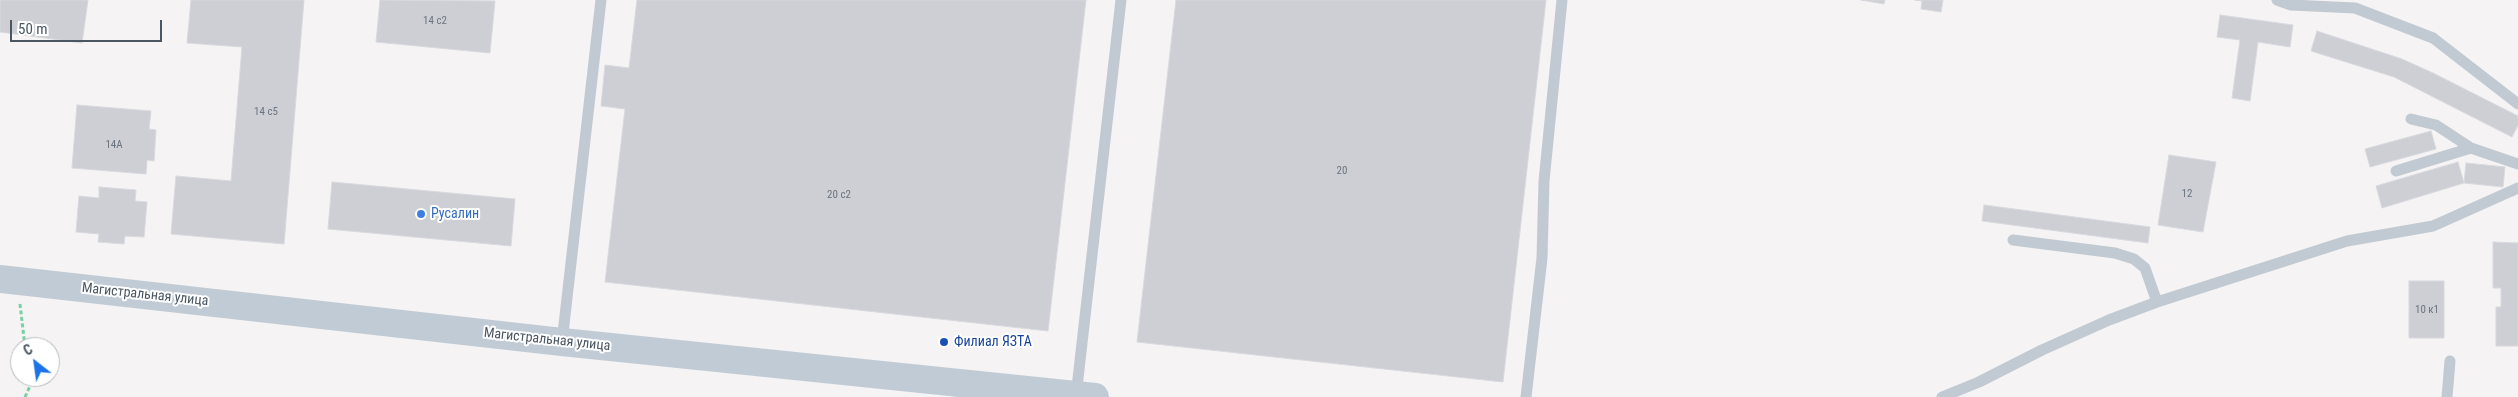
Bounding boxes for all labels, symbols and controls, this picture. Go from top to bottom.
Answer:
scale bar [12,10,165,42]
house number: 14 с2 [423,14,447,28]
text: 50 m [18,20,48,38]
house number: 14 с5 [254,105,278,119]
house number: 14А [105,138,123,152]
house number: 20 [1337,164,1347,178]
house number: 12 [2182,187,2192,201]
house number: 20 с2 [827,188,851,202]
place label: Русалин [431,206,479,222]
marker: Русалин [415,208,427,220]
street label: Магистральная улица [81,280,209,310]
house number: 10 к1 [2415,303,2439,317]
street label: Магистральная улица [483,325,611,355]
place label: Филиал ЯЗТА [954,334,1032,350]
marker: Филиал ЯЗТА [938,336,950,348]
north arrow [10,337,60,387]
text: С [21,341,35,359]

